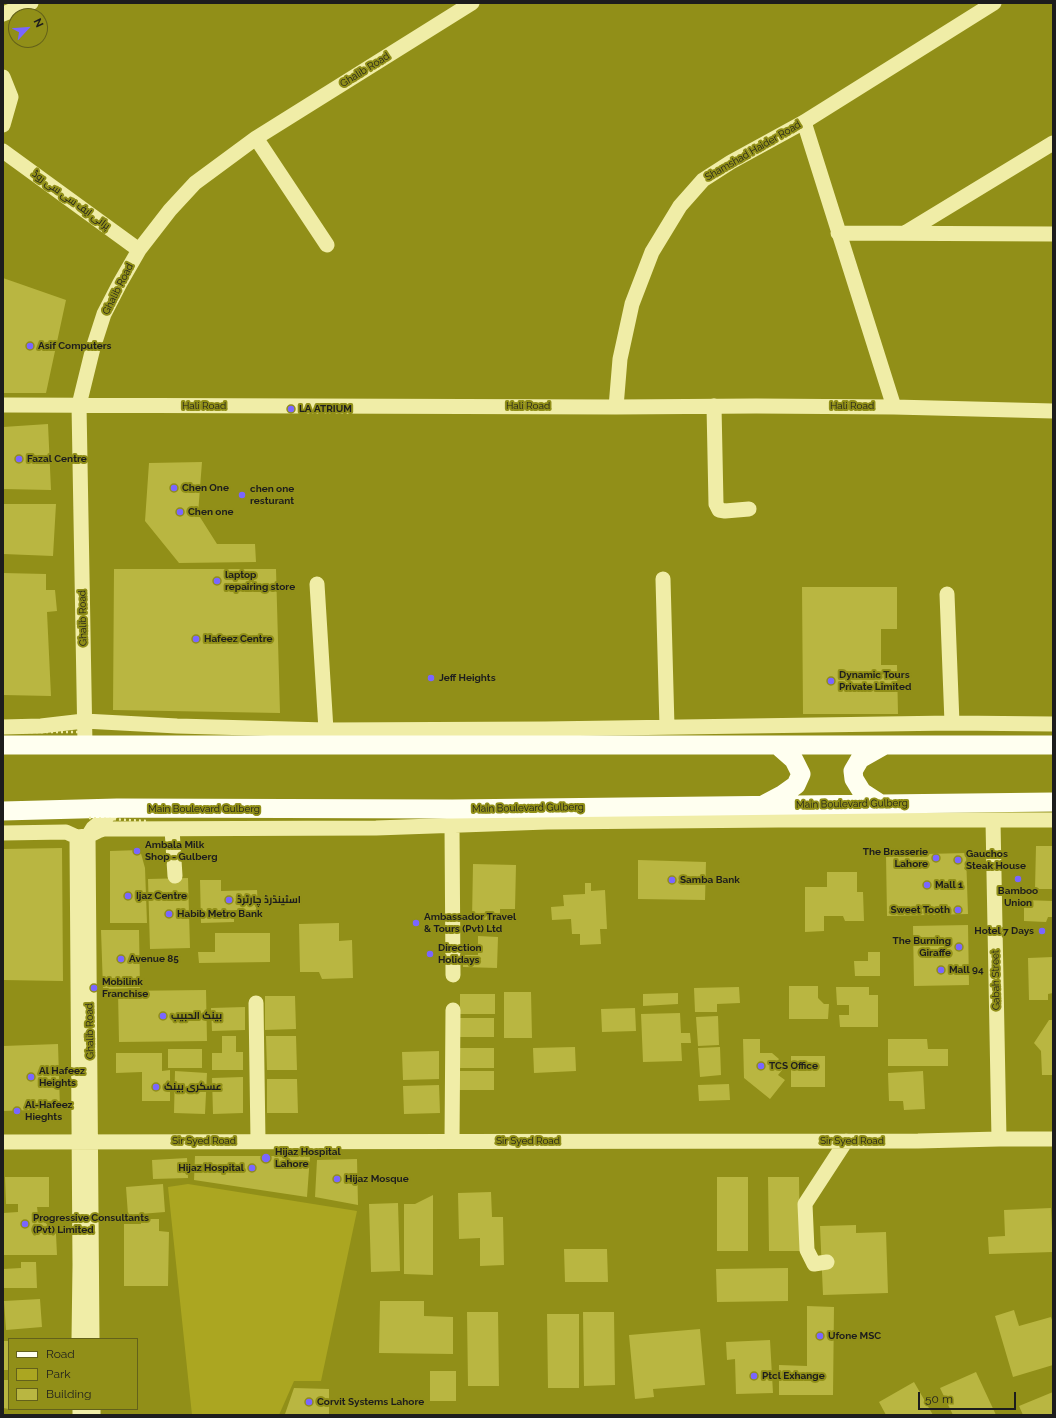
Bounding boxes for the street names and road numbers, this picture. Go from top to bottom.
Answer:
street label: Ghalib Road [338,50,392,90]
street label: Shamshad Haider Road [703,119,803,183]
street label: پرانی ایف سی سی روڈ [30,168,112,232]
street label: Ghalib Road [100,261,136,317]
street label: Hali Road [182,400,226,412]
street label: Hali Road [506,400,550,412]
street label: Hali Road [830,400,874,412]
street label: Ghalib Road [77,590,89,646]
street label: Main Boulevard Gulberg [796,797,908,811]
street label: Main Boulevard Gulberg [472,801,584,815]
street label: Main Boulevard Gulberg [148,803,260,815]
street label: Gabah Street [989,950,1003,1010]
street label: Ghalib Road [84,1003,96,1059]
street label: Sir Syed Road [172,1135,236,1147]
street label: Sir Syed Road [496,1135,560,1147]
street label: Sir Syed Road [820,1135,884,1147]

